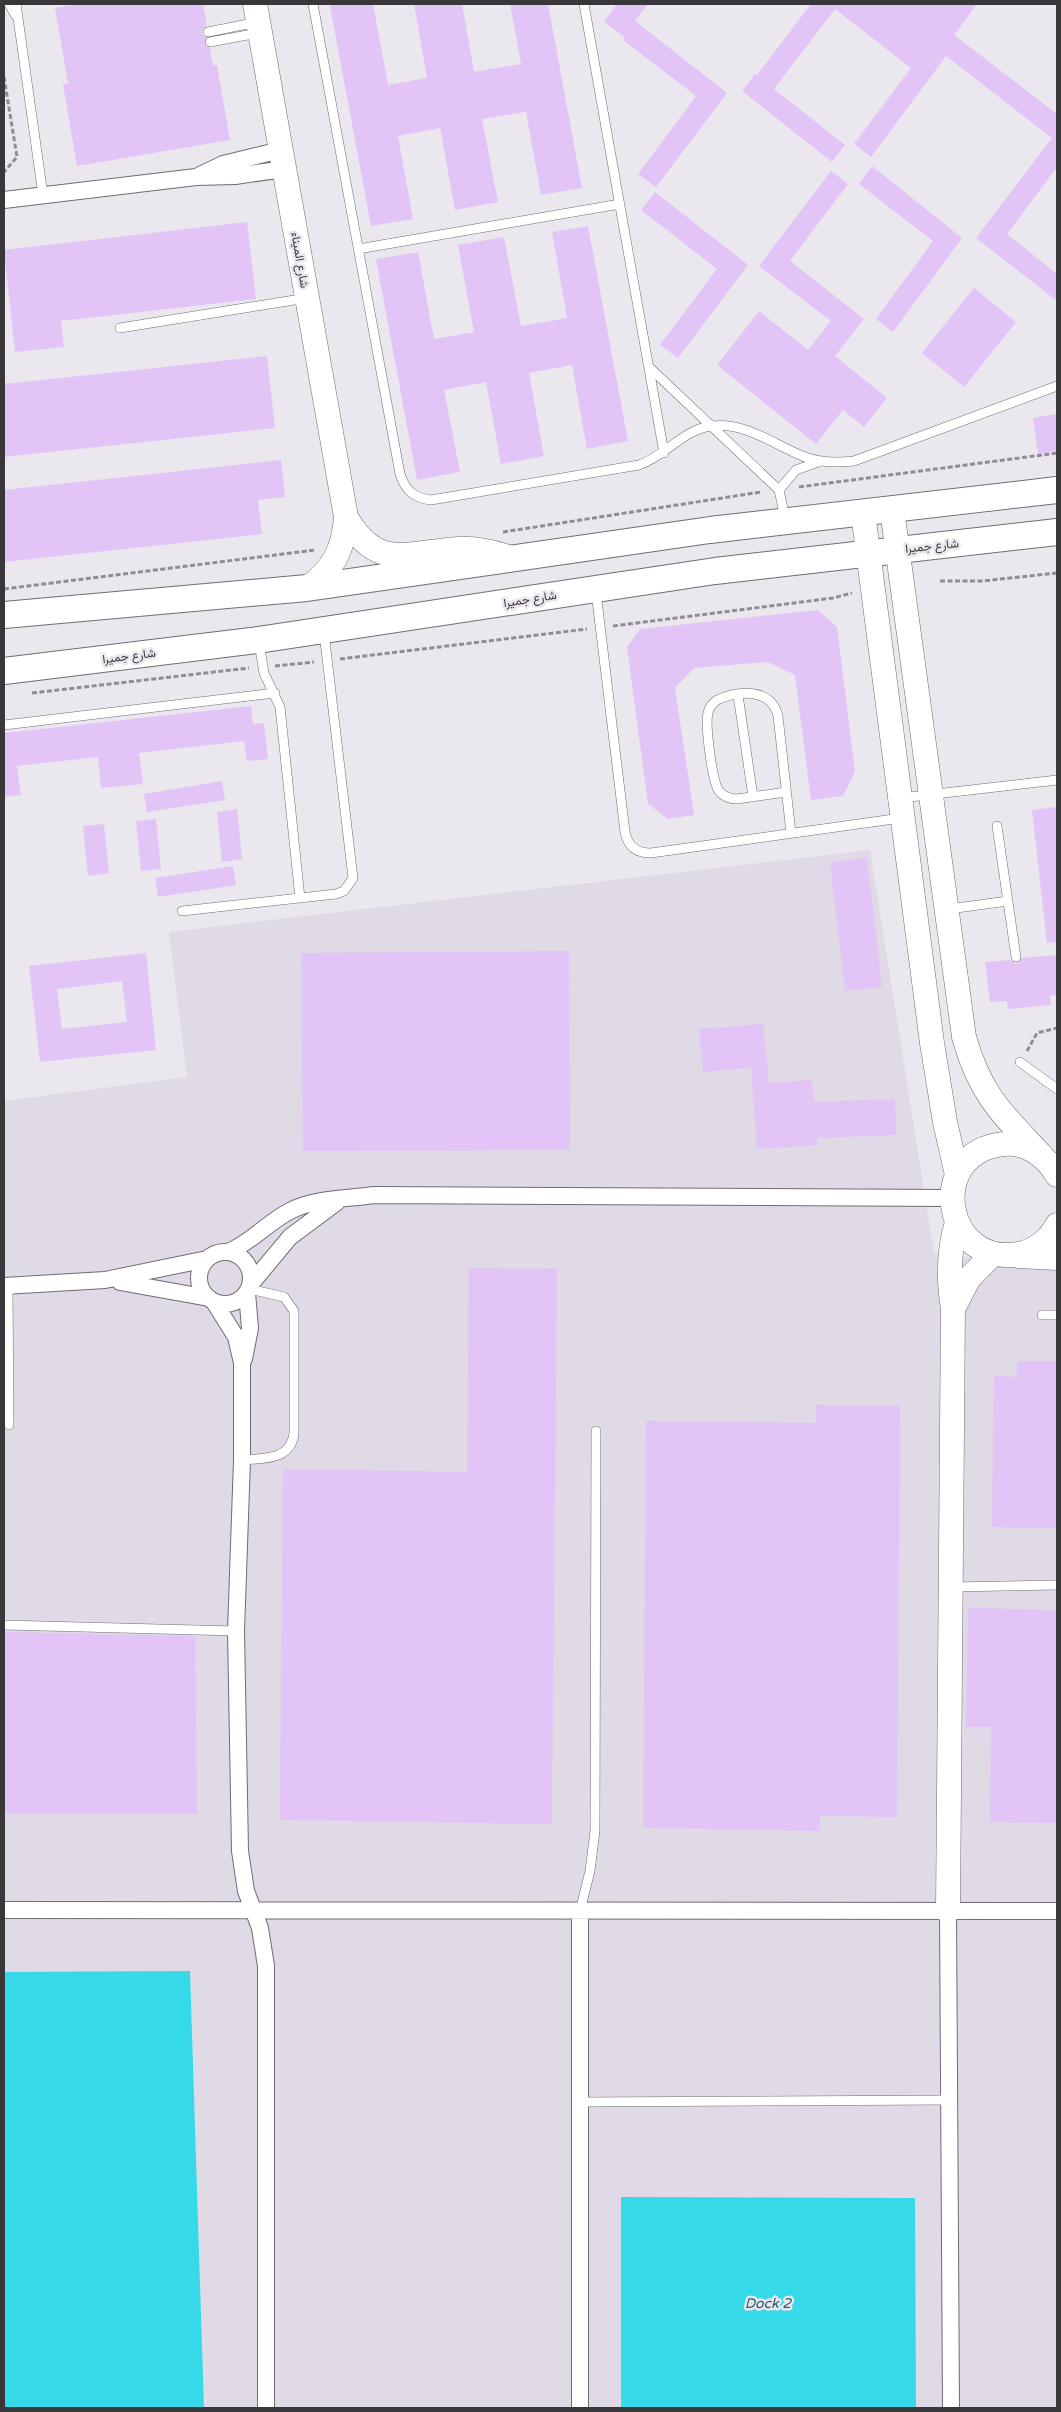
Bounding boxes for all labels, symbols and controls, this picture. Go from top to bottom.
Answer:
street label: شارع الميناء [286,231,312,290]
street label: شارع جميرا [905,536,960,558]
street label: شارع جميرا [502,588,558,612]
street label: شارع جميرا [102,646,157,668]
water label: Dock 2 [745,2295,792,2312]

